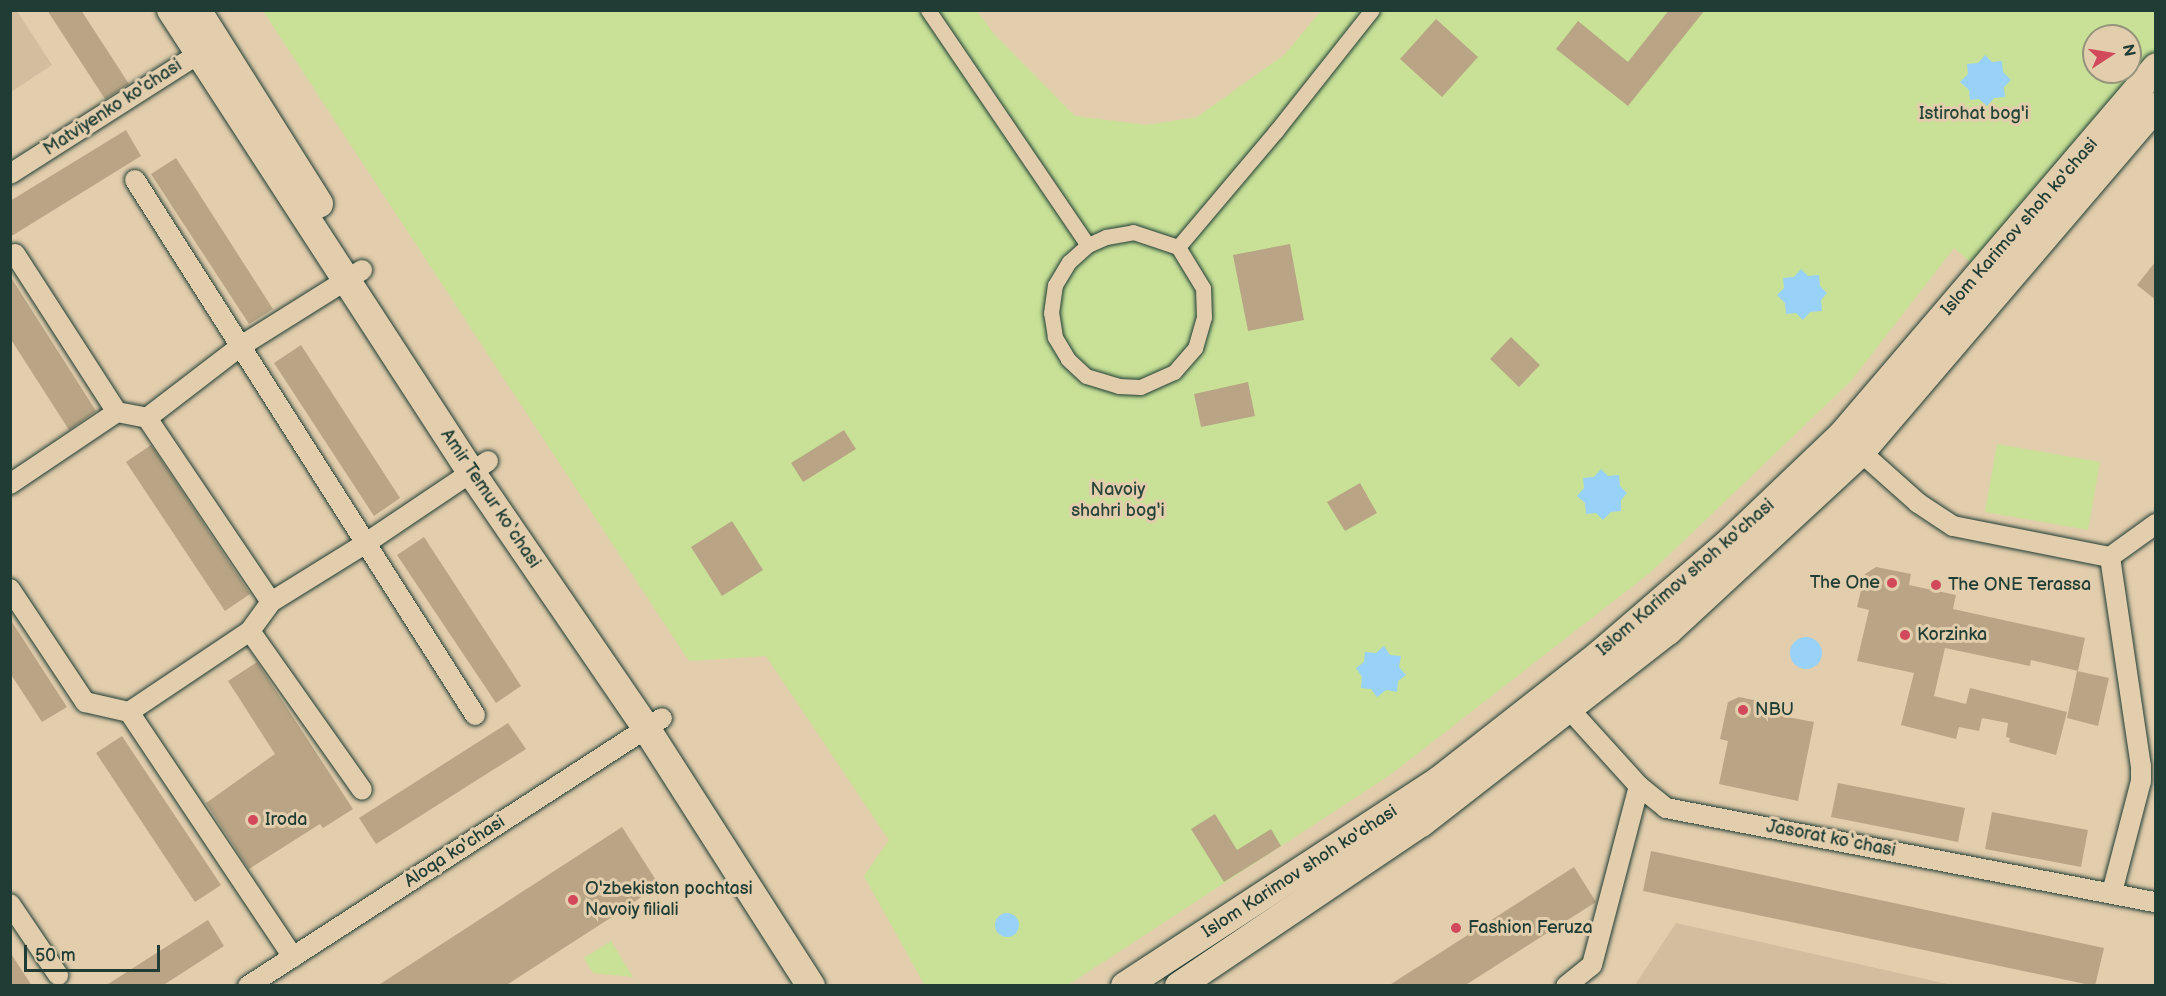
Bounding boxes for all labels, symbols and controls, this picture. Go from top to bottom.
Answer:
north arrow [2082,24,2142,84]
text: N [2118,43,2139,58]
street label: Matviyenko ko'chasi [40,55,186,161]
park label: Istirohat bog'i [1919,103,2029,125]
street label: Islom Karimov shoh ko'chasi [1937,134,2103,320]
street label: Amir Temur ko‘chasi [435,425,545,573]
park label: Navoiy shahri bog'i [1071,480,1165,522]
street label: Islom Karimov shoh ko'chasi [1593,495,1779,661]
place label: The One [1810,572,1880,594]
place label: The ONE Terassa [1948,574,2092,596]
marker: The One [1885,576,1899,590]
marker: The ONE Terassa [1929,578,1943,592]
place label: Korzinka [1917,624,1987,646]
marker: Korzinka [1898,628,1912,642]
place label: NBU [1755,699,1794,721]
marker: NBU [1736,703,1750,717]
street label: Islom Karimov shoh ko'chasi [1198,801,1402,943]
place label: Iroda [265,809,307,831]
street label: Aloqa ko'chasi [401,811,509,893]
marker: Iroda [246,813,260,827]
street label: Jasorat ko‘chasi [1764,816,1898,862]
place label: O'zbekiston pochtasi Navoiy filiali [585,879,753,922]
marker: O'zbekiston pochtasi Navoiy filiali [566,893,580,907]
place label: Fashion Feruza [1468,917,1593,939]
marker: Fashion Feruza [1449,921,1463,935]
scale bar [27,933,164,971]
text: 50 m [35,945,76,966]

